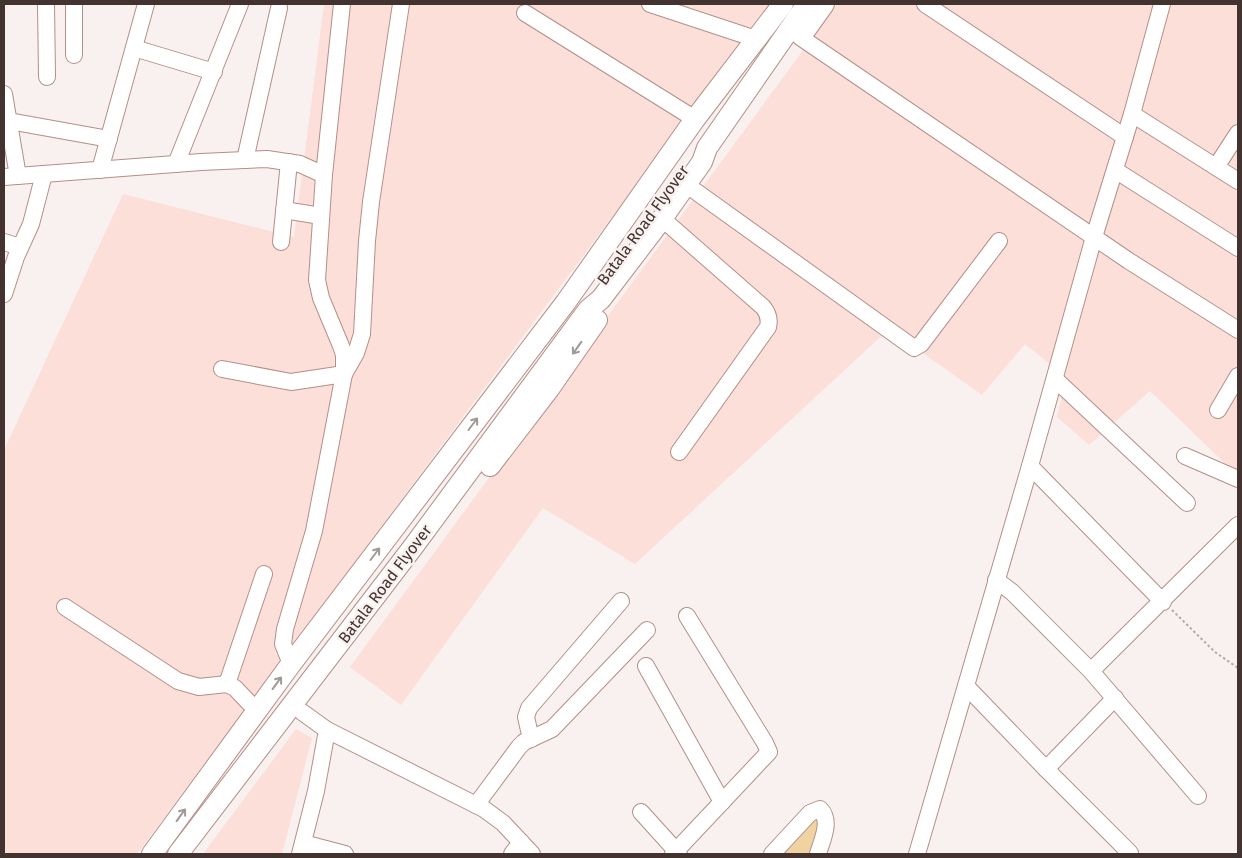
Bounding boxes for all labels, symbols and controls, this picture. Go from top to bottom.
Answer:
street label: Batala Road Flyover [593,161,693,289]
one-way arrow [572,341,582,355]
one-way arrow [468,417,478,431]
street label: Batala Road Flyover [334,520,436,647]
one-way arrow [369,548,380,561]
one-way arrow [272,677,282,691]
one-way arrow [176,808,186,822]

